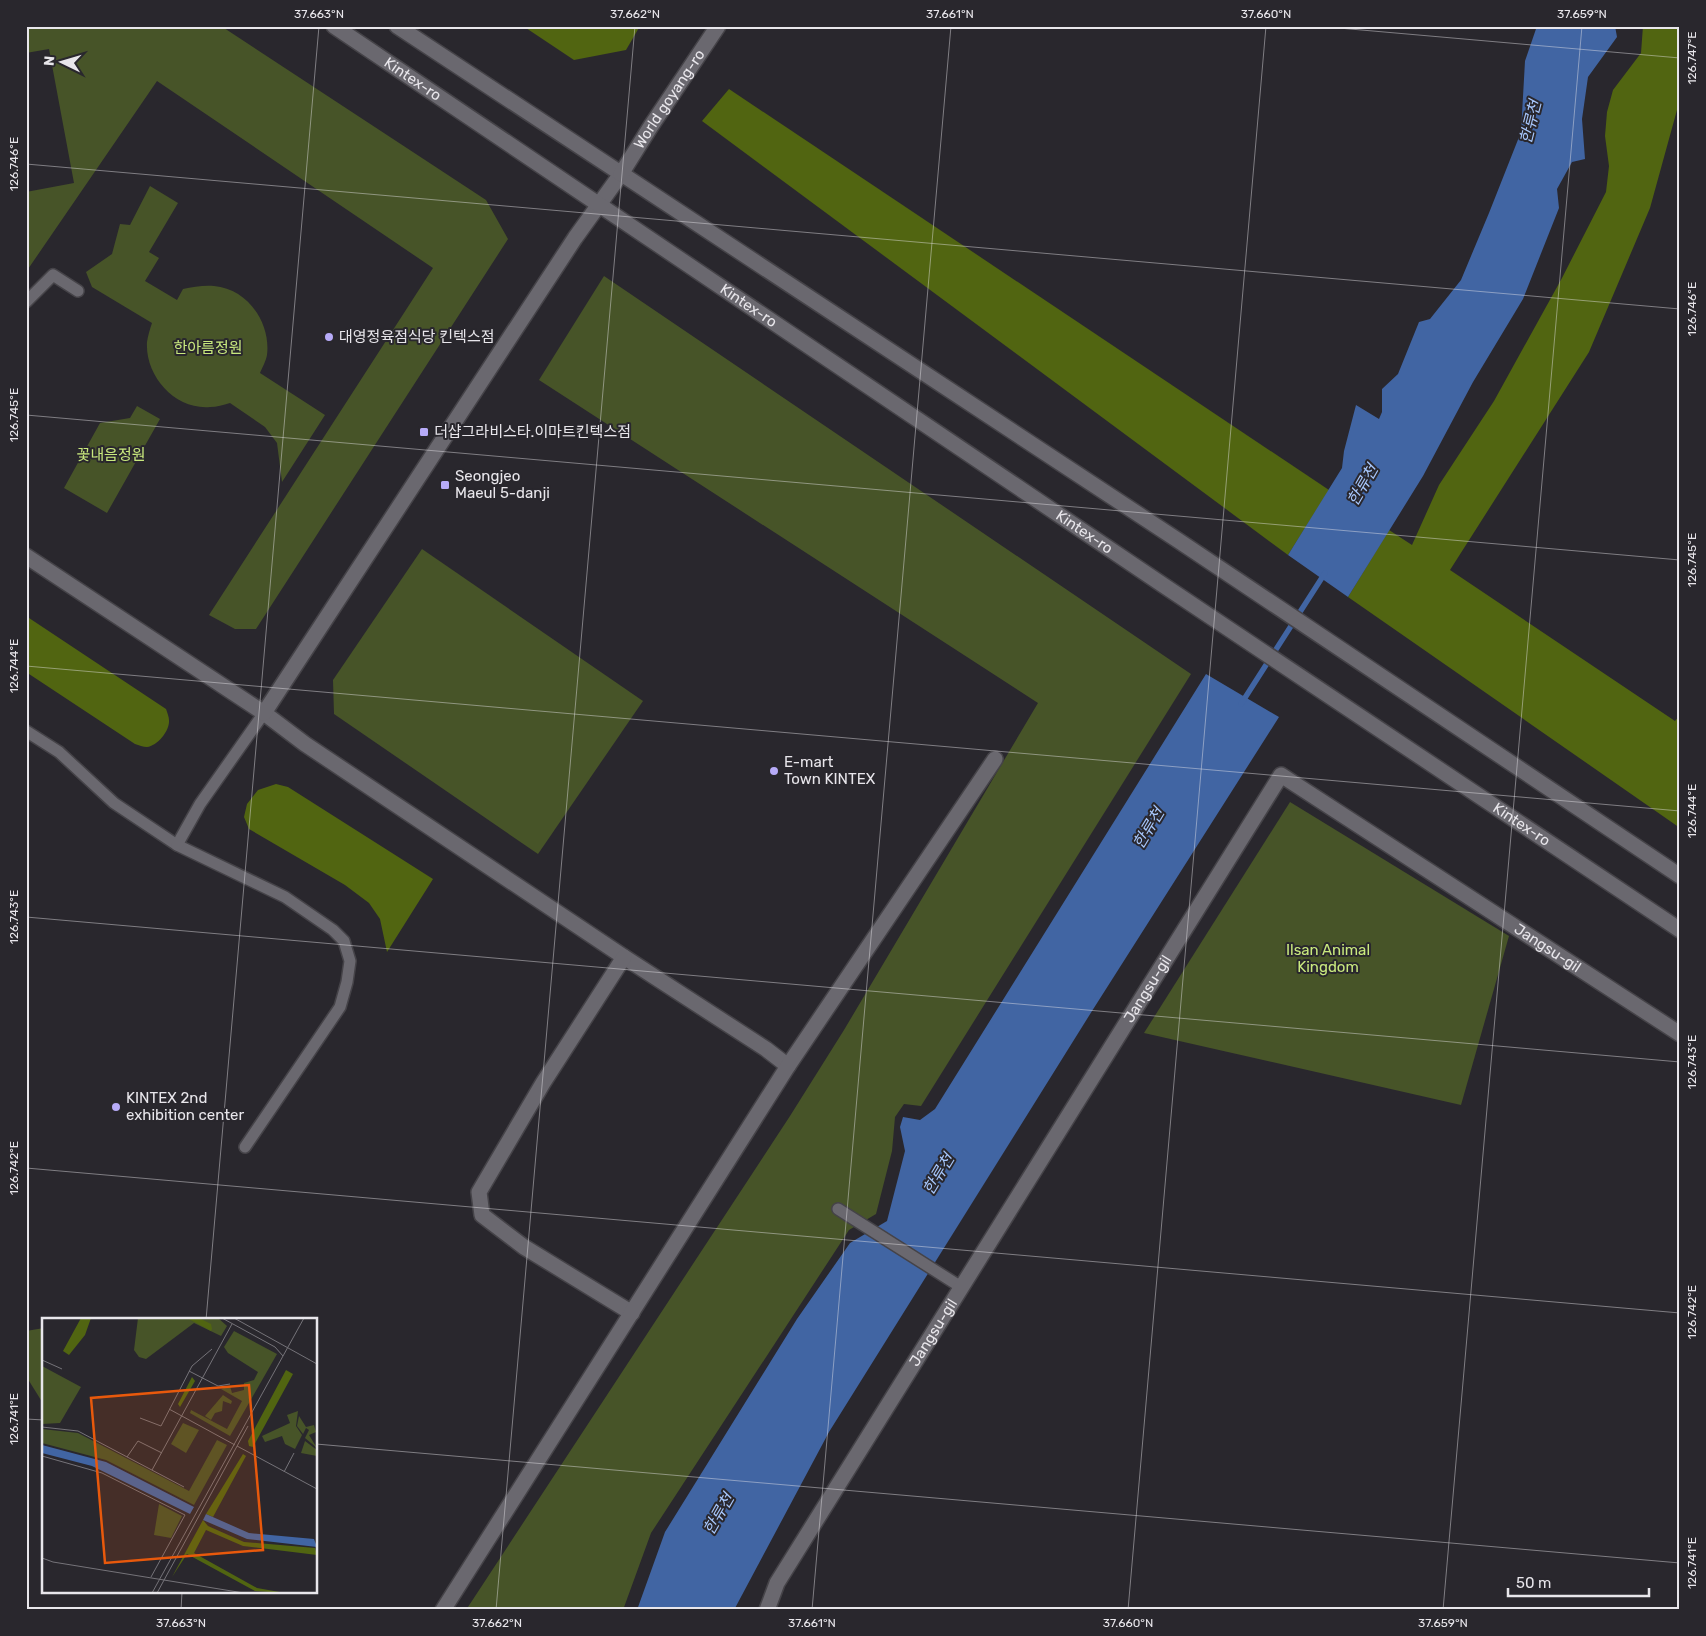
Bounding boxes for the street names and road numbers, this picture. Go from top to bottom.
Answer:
street label: World goyang-ro [630,46,709,152]
street label: Kintex-ro [381,54,445,105]
street label: Kintex-ro [717,280,780,331]
street label: Kintex-ro [1052,506,1116,558]
street label: Kintex-ro [1490,799,1554,850]
street label: Jangsu-gil [1511,920,1584,976]
street label: Jangsu-gil [1120,952,1175,1026]
street label: Jangsu-gil [905,1296,961,1370]

